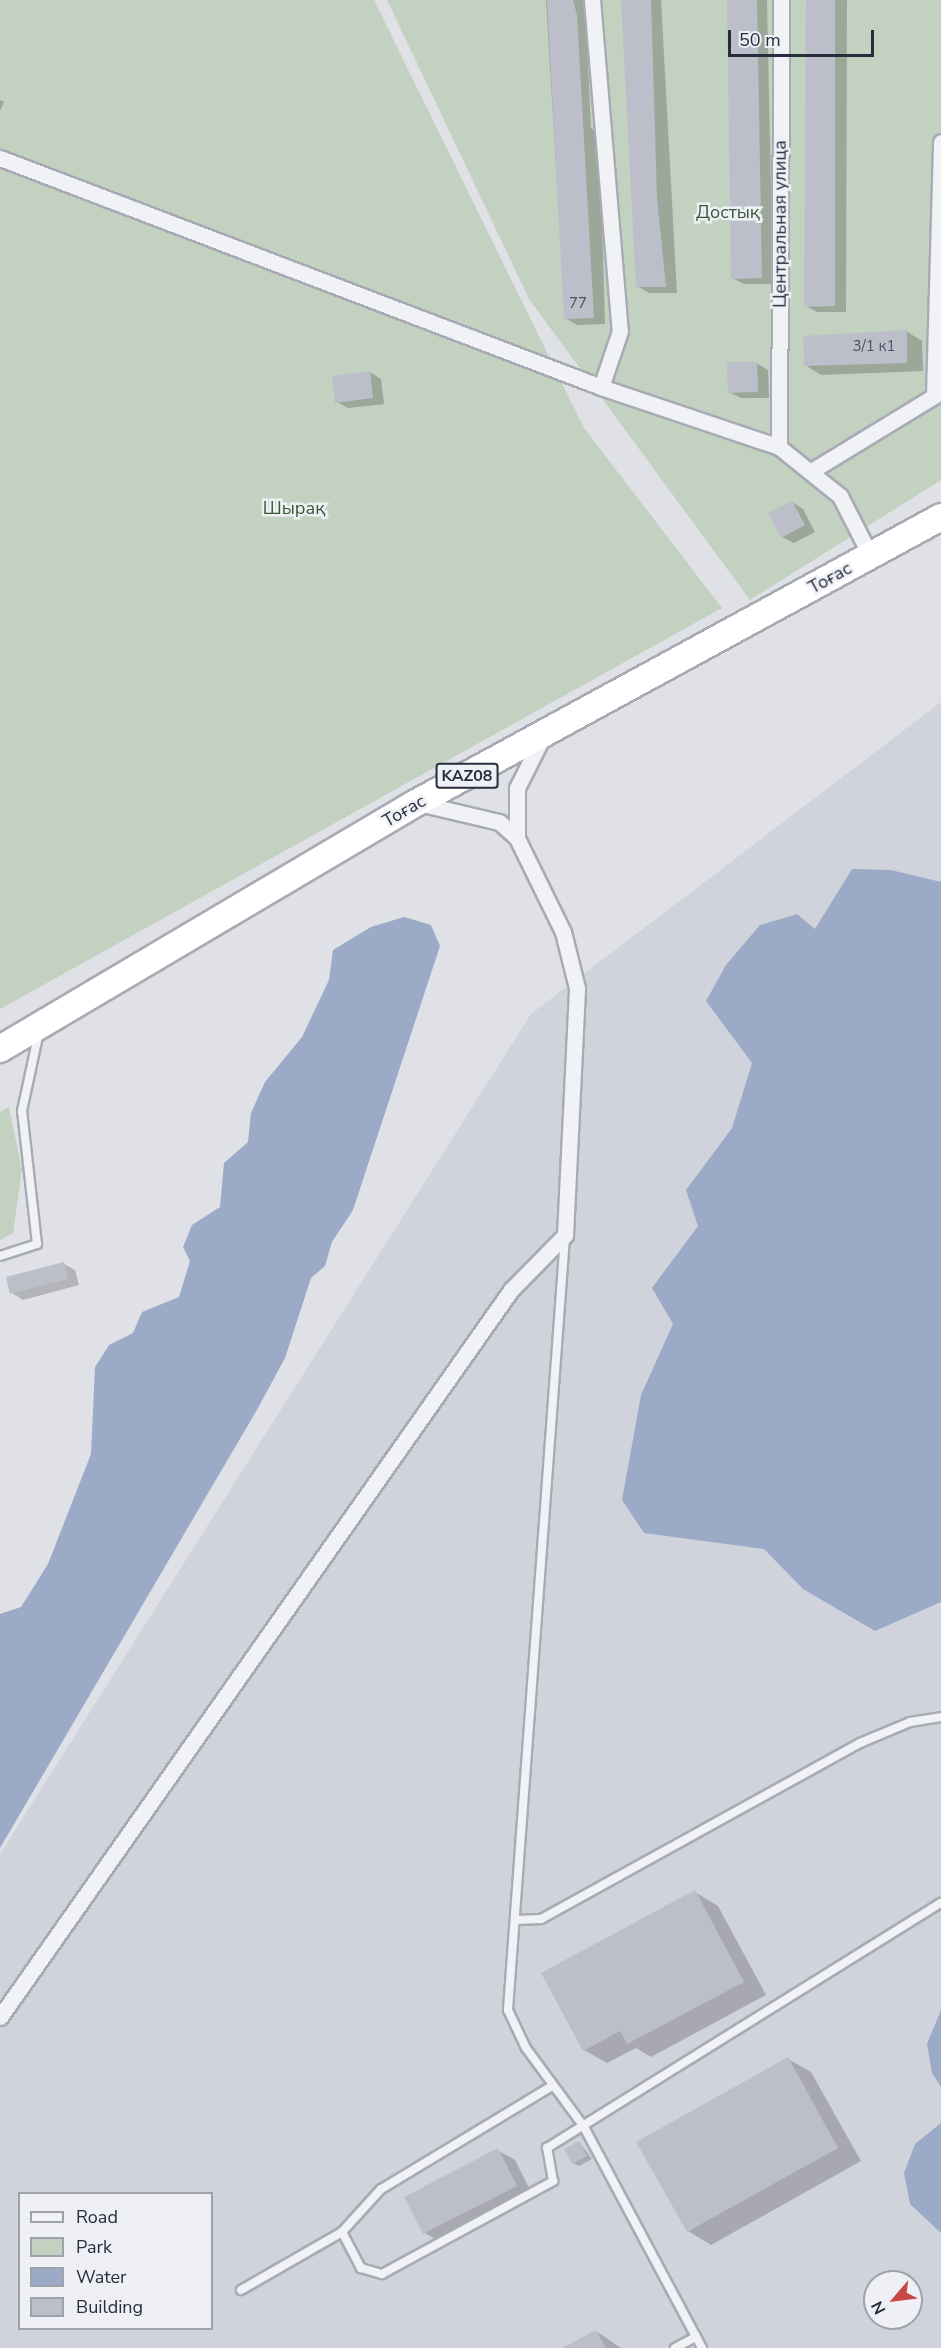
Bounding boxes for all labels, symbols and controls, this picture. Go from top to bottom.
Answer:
scale bar [731,18,876,56]
text: 50 m [739,28,781,52]
street label: Центральная улица [769,140,791,308]
park label: Достық [696,201,760,223]
house number: 77 [569,295,587,313]
house number: 3/1 к1 [853,338,895,356]
park label: Шырақ [263,497,325,519]
street label: Тоғас [805,557,855,599]
road number: KAZ08 [436,763,498,789]
street label: Тоғас [379,790,429,832]
legend [18,2192,213,2330]
text: Road [76,2205,118,2229]
text: Park [76,2235,112,2259]
text: Water [76,2265,127,2289]
north arrow [863,2270,923,2330]
text: Building [76,2295,143,2319]
text: N [866,2297,891,2318]

